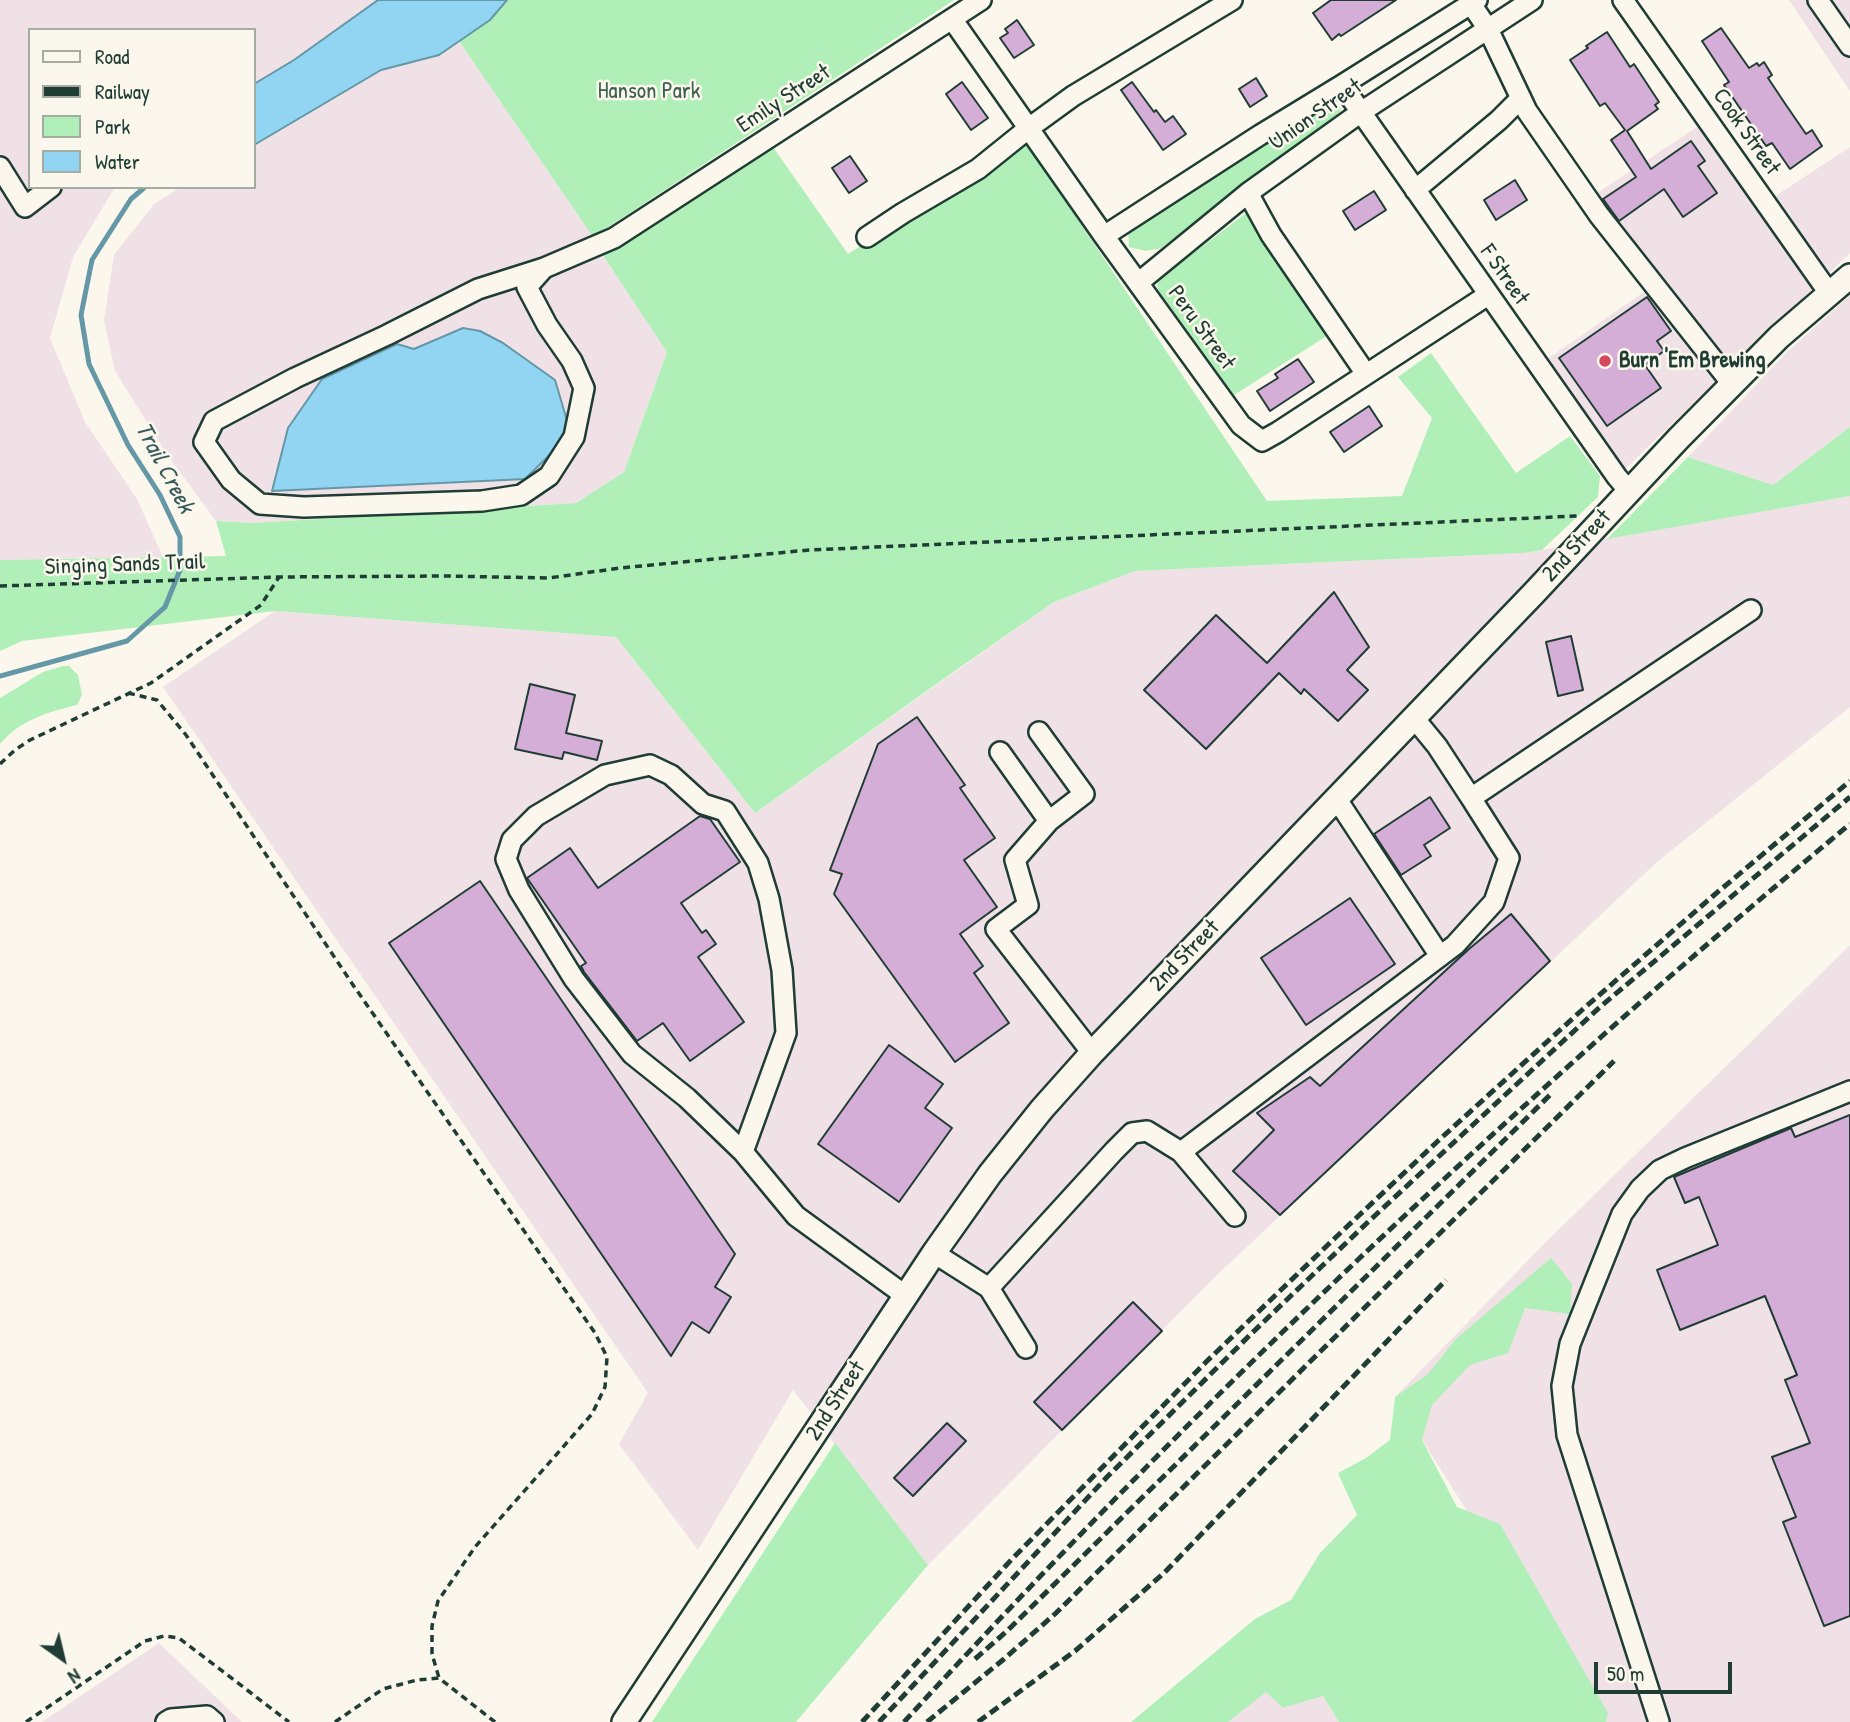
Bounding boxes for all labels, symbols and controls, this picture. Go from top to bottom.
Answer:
legend [28,28,256,189]
text: Road [95,42,129,71]
street label: Emily Street [732,59,836,139]
street label: Union Street [1264,73,1368,157]
text: Railway [95,77,150,106]
park label: Hanson Park [598,78,700,106]
street label: Cook Street [1706,83,1786,181]
text: Park [95,112,130,141]
text: Water [95,147,140,176]
street label: F Street [1473,239,1535,311]
street label: Peru Street [1161,281,1241,375]
place label: Burn 'Em Brewing [1619,347,1765,375]
marker: Burn 'Em Brewing [1597,353,1613,369]
water label: Trail Creek [128,418,200,518]
street label: 2nd Street [1537,504,1617,588]
street label: Singing Sands Trail [44,548,206,582]
street label: 2nd Street [1144,914,1226,998]
street label: 2nd Street [800,1356,872,1446]
north arrow [28,1624,98,1694]
scale bar [1598,1648,1736,1692]
text: 50 m [1607,1659,1644,1688]
text: N [63,1663,86,1690]

